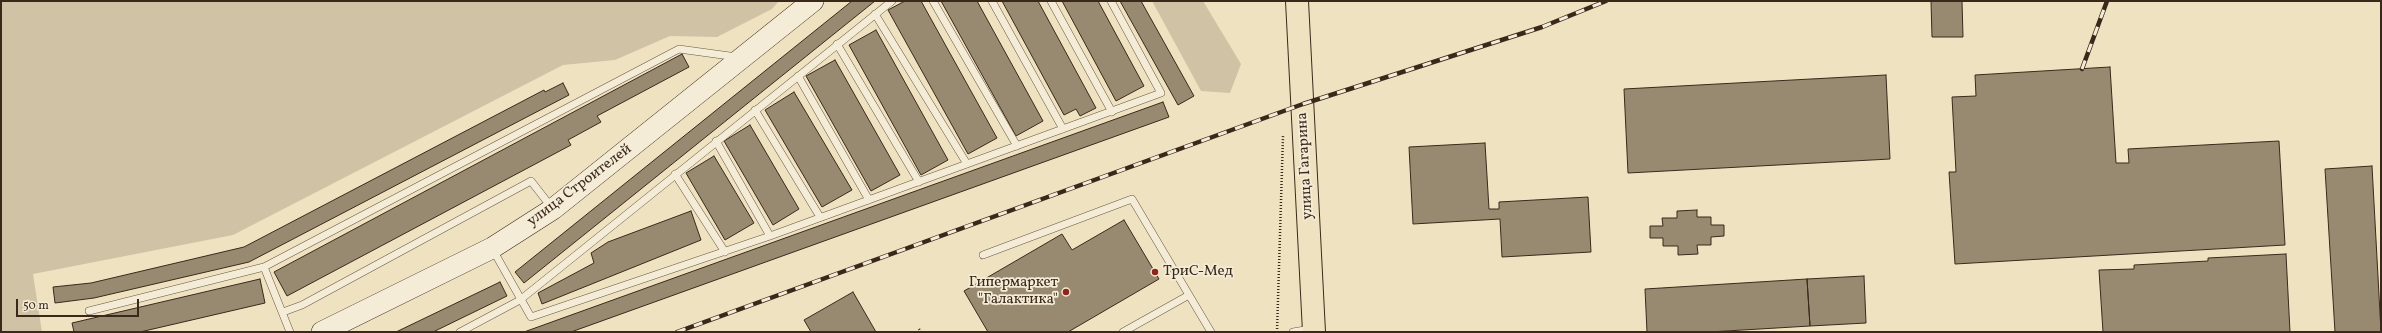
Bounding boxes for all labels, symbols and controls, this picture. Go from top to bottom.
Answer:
street label: улица Гагарина [1294,112,1318,220]
street label: улица Строителей [524,141,636,231]
place label: ТриС-Мед [1163,263,1233,281]
marker: ТриС-Мед [1150,267,1160,277]
place label: Гипермаркет "Галактика" [969,274,1058,309]
marker: Гипермаркет "Галактика" [1061,287,1071,297]
scale bar [18,291,141,317]
text: 50 m [23,298,49,314]

